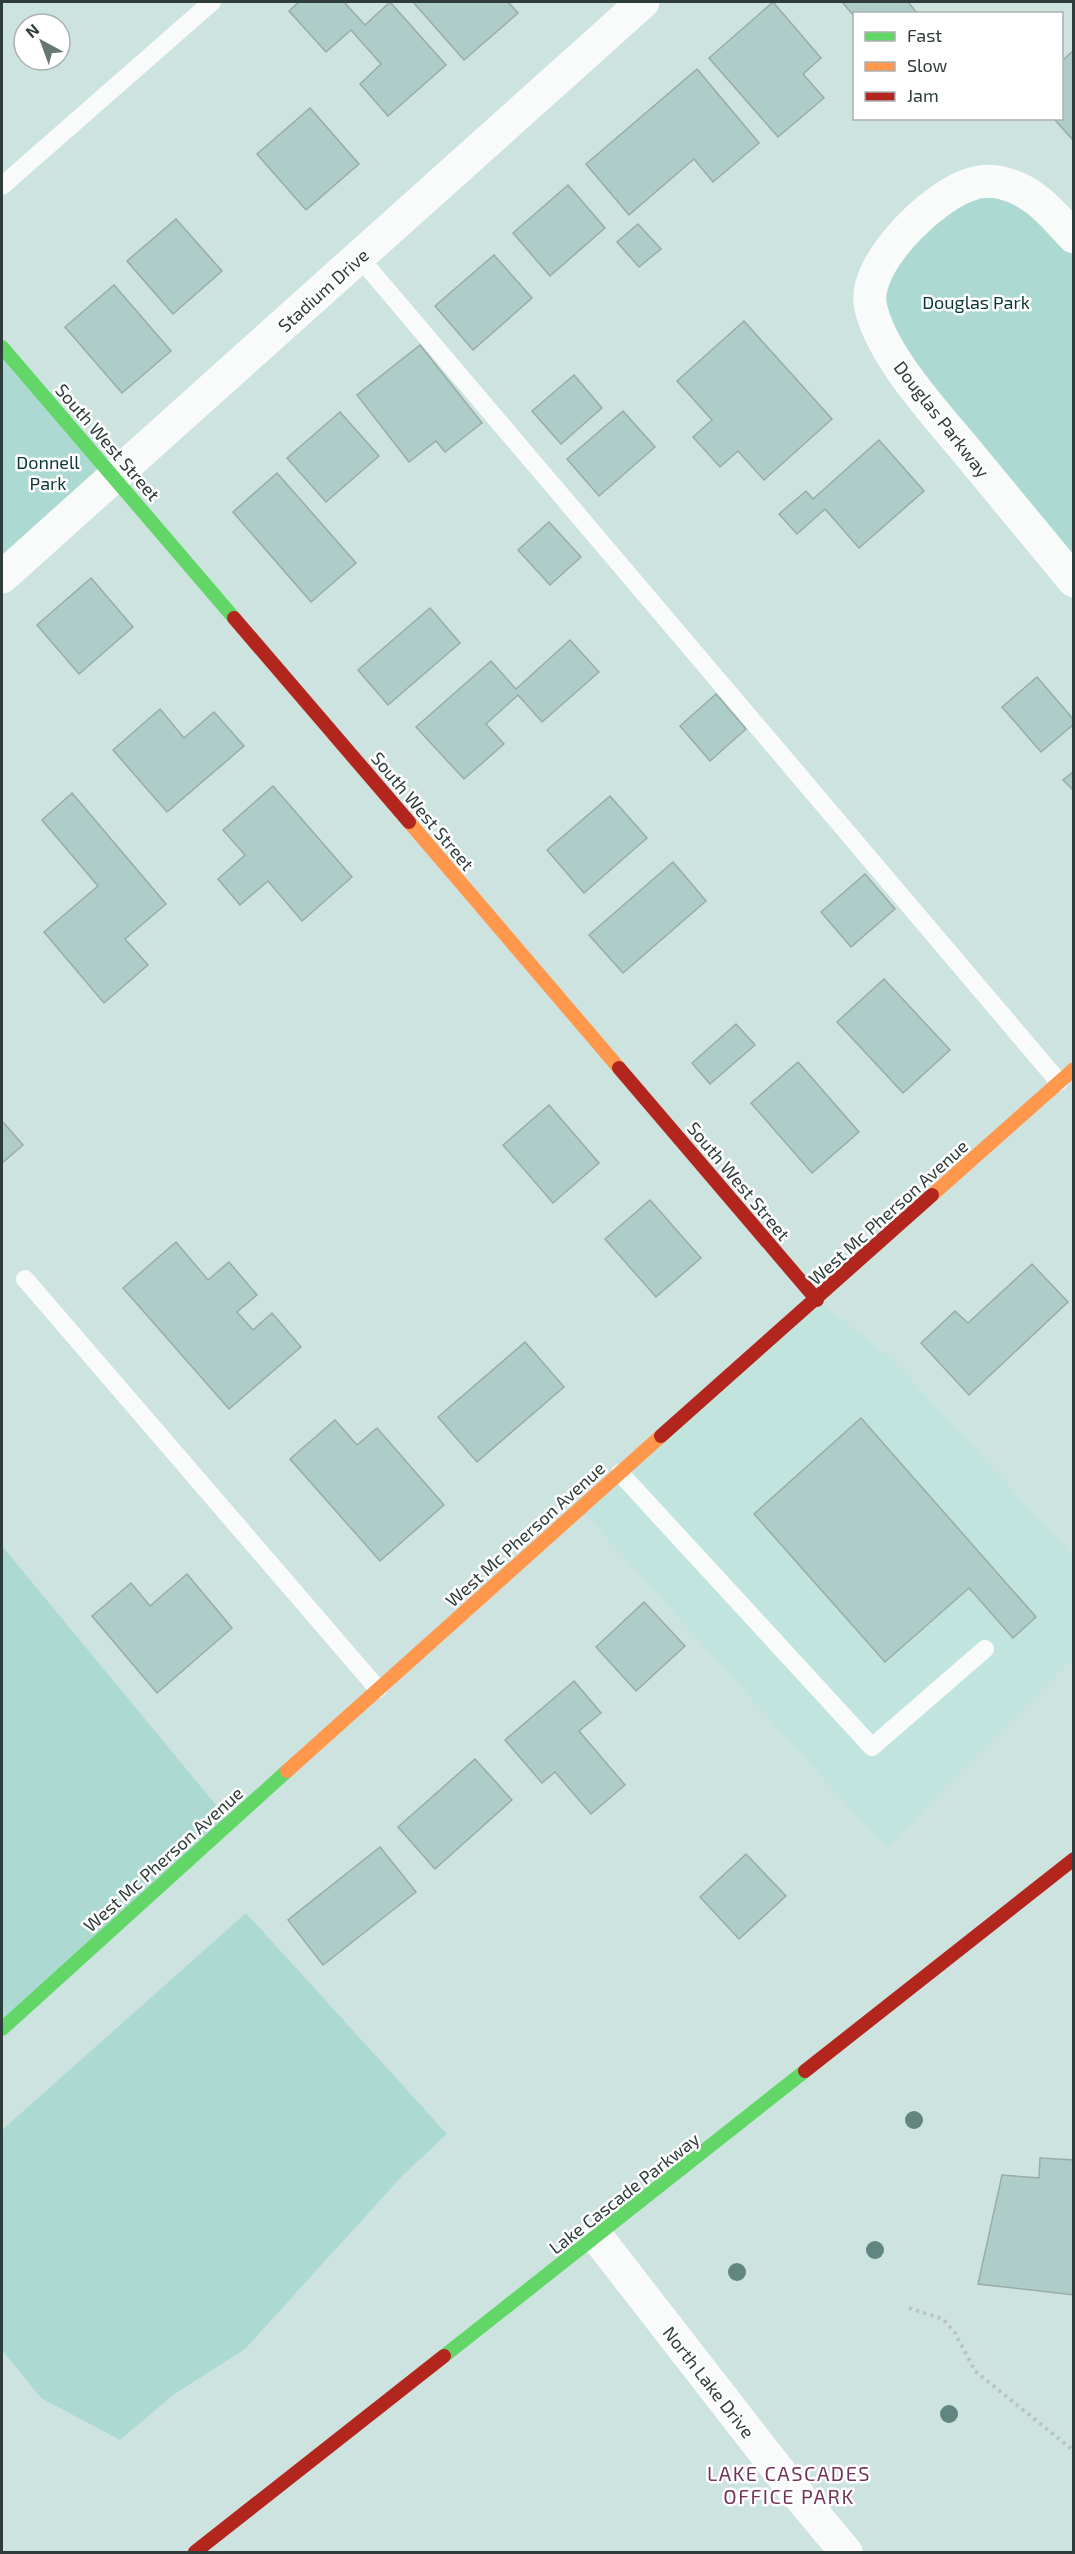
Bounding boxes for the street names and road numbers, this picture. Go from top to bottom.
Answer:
street label: Stadium Drive [273,244,373,336]
street label: Douglas Parkway [890,356,995,482]
street label: South West Street [51,379,165,505]
street label: South West Street [367,747,479,875]
street label: South West Street [683,1117,795,1245]
street label: West Mc Pherson Avenue [804,1135,972,1289]
street label: West Mc Pherson Avenue [441,1457,609,1611]
street label: West Mc Pherson Avenue [79,1782,247,1936]
street label: Lake Cascade Parkway [544,2127,704,2259]
street label: North Lake Drive [658,2322,760,2442]

